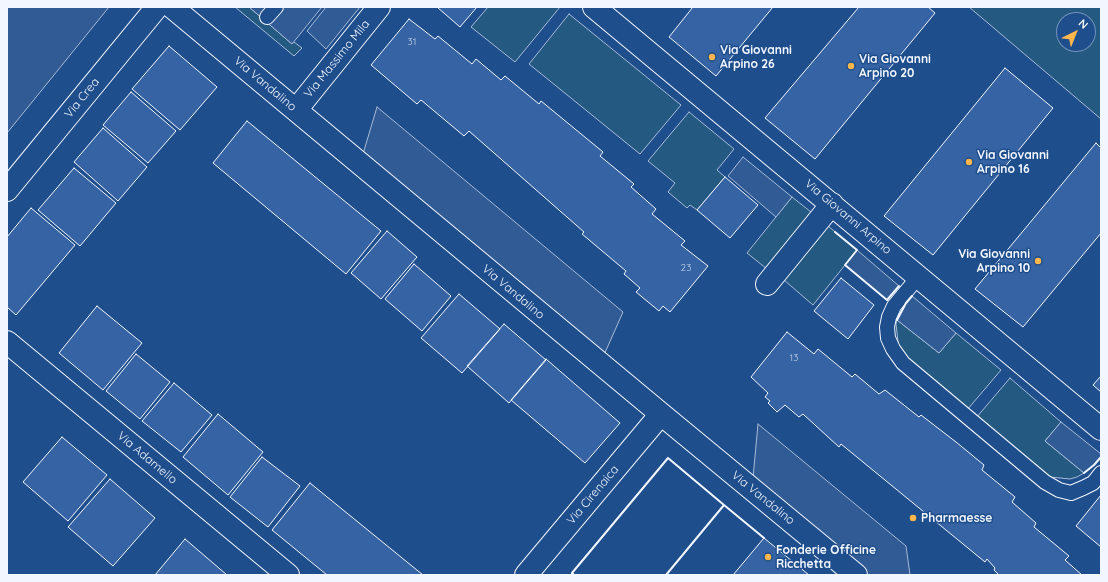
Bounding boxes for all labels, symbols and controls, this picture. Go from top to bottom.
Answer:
north arrow [1056,12,1096,52]
text: N [1076,16,1091,32]
street label: Via Massimo Mila [301,17,373,101]
house number: 31 [408,36,416,48]
place label: Via Giovanni Arpino 26 [720,43,792,71]
marker: Via Giovanni Arpino 26 [707,52,717,62]
place label: Via Giovanni Arpino 20 [859,52,931,80]
street label: Via Vandalino [231,54,299,114]
marker: Via Giovanni Arpino 20 [846,61,856,71]
street label: Via Crea [61,75,103,121]
place label: Via Giovanni Arpino 16 [977,148,1049,176]
marker: Via Giovanni Arpino 16 [964,157,974,167]
street label: Via Giovanni Arpino [802,176,894,258]
place label: Via Giovanni Arpino 10 [958,247,1030,275]
marker: Via Giovanni Arpino 10 [1033,256,1043,266]
street label: Via Vandalino [479,262,547,322]
house number: 23 [681,262,691,274]
house number: 13 [790,352,798,364]
street label: Via Adamello [114,429,180,487]
street label: Via Cirenaica [564,462,622,528]
street label: Via Vandalino [728,468,798,528]
place label: Pharmaesse [921,511,992,525]
marker: Pharmaesse [908,513,918,523]
place label: Fonderie Officine Ricchetta [776,543,876,571]
marker: Fonderie Officine Ricchetta [763,552,773,562]

